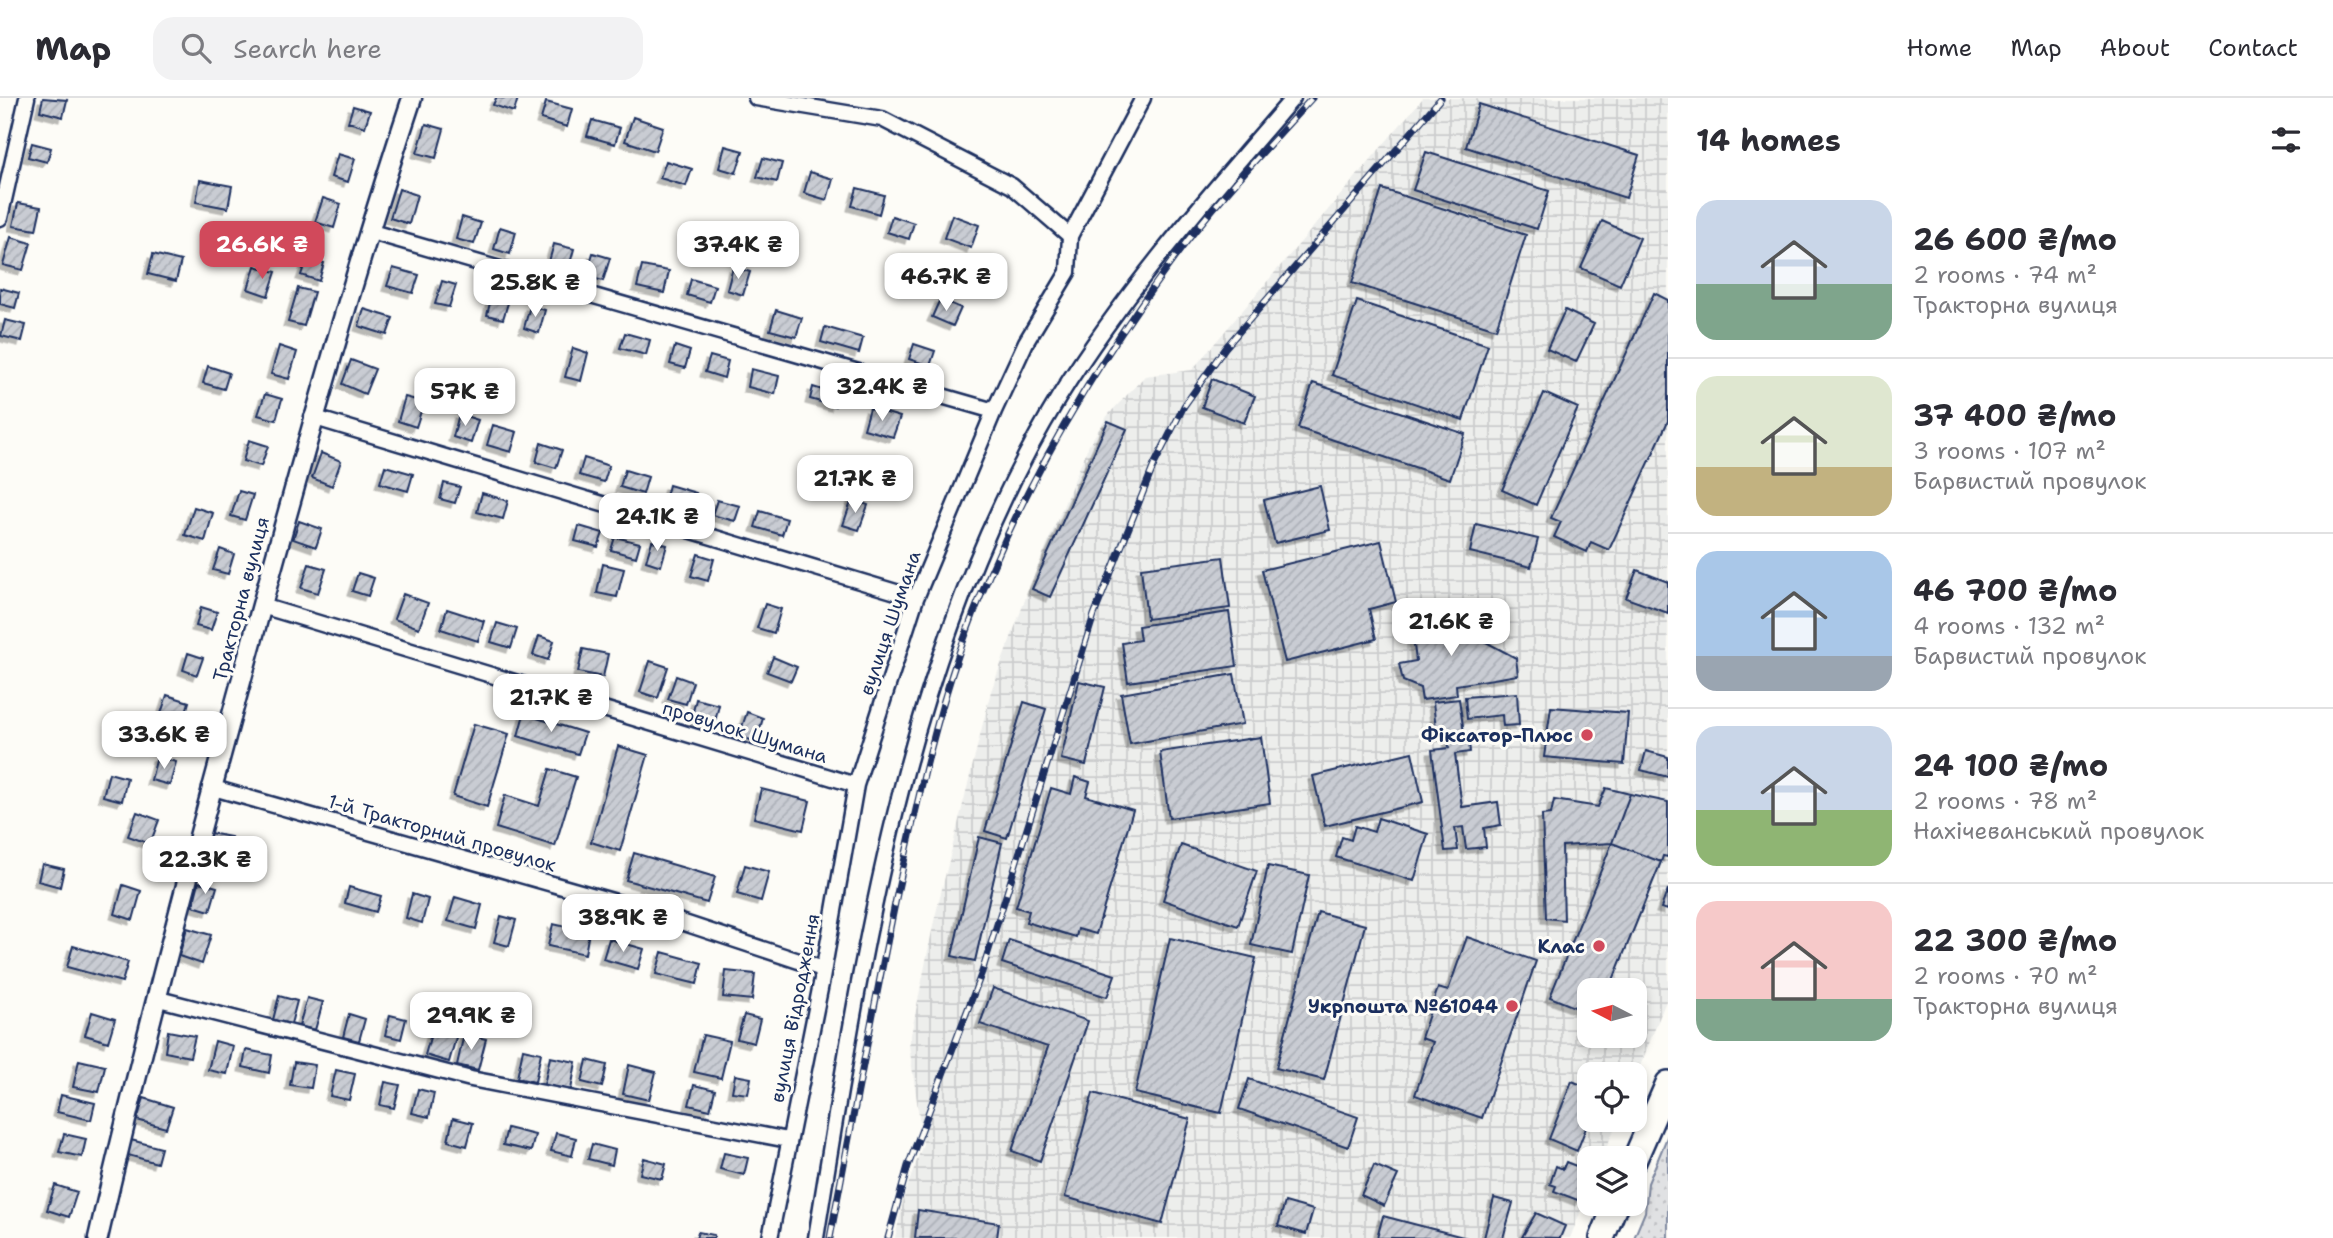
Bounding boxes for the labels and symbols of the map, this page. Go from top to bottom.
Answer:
pin: 26.6K ₴ [197,222,327,281]
pin: 37.4K ₴ [673,222,803,281]
pin: 46.7K ₴ [881,254,1011,313]
pin: 25.8K ₴ [470,260,600,319]
pin: 32.4K ₴ [817,364,947,423]
pin: 57K ₴ [416,368,514,428]
pin: 21.7K ₴ [790,456,920,515]
pin: 24.1K ₴ [592,494,722,553]
street label: Тракторна вулиця [207,514,275,684]
street label: вулиця Шумана [854,547,926,699]
pin: 21.6K ₴ [1386,598,1516,658]
pin: 21.7K ₴ [486,674,616,734]
street label: провулок Шумана [659,695,831,769]
pin: 33.6K ₴ [99,712,229,771]
place label: Фіксатор-Плюс [1421,723,1573,748]
marker: Фіксатор-Плюс [1579,727,1595,743]
street label: 1-й Тракторний провулок [325,788,559,878]
pin: 22.3K ₴ [140,836,270,896]
pin: 38.9K ₴ [558,894,688,954]
street label: вулиця Відродження [764,911,826,1105]
place label: Клас [1537,934,1585,959]
marker: Клас [1591,938,1607,954]
north arrow [1577,978,1647,1048]
pin: 29.9K ₴ [406,992,536,1052]
place label: Укрпошта №61044 [1308,994,1499,1019]
marker: Укрпошта №61044 [1504,998,1520,1014]

